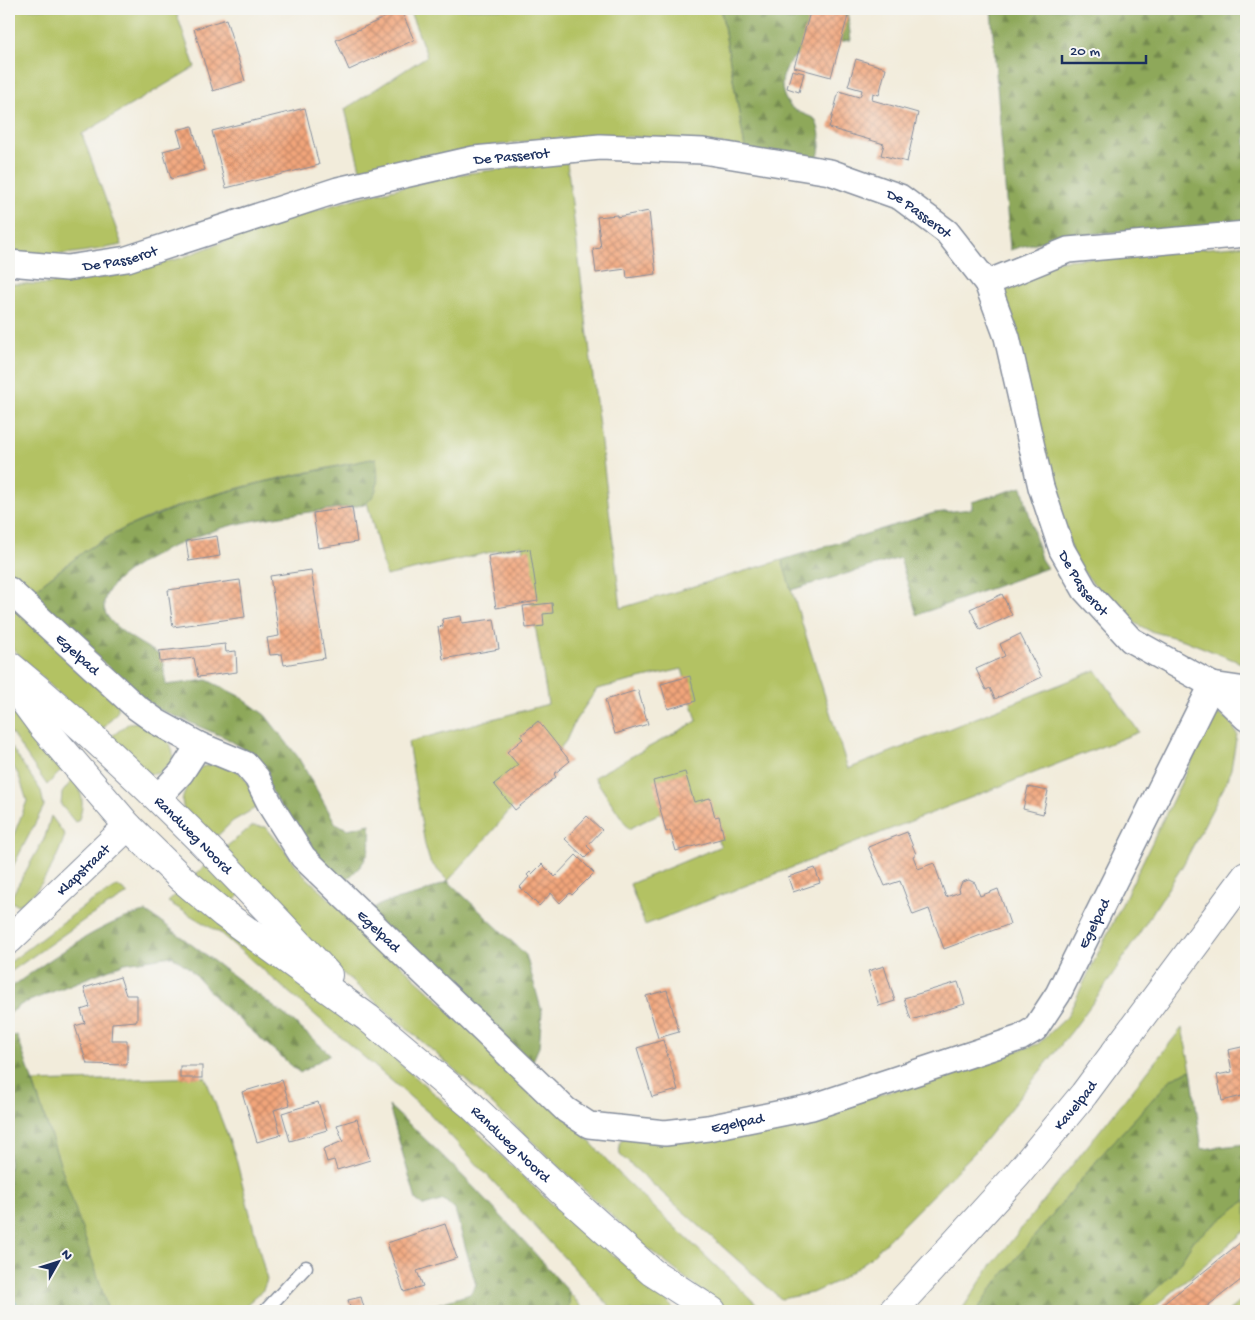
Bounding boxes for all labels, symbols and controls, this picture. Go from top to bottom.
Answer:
scale bar [1062,32,1146,64]
text: 20 m [1070,43,1100,61]
street label: De Passerot [472,145,552,170]
street label: De Passerot [883,186,956,244]
street label: De Passerot [81,242,162,277]
street label: De Passerot [1053,547,1113,622]
street label: Egelpad [51,630,103,681]
street label: Randweg Noord [150,793,236,880]
street label: Klapstraat [54,840,116,901]
street label: Egelpad [1075,895,1116,952]
street label: Egelpad [352,907,404,958]
street label: Kavelpad [1051,1077,1103,1135]
street label: Randweg Noord [466,1103,554,1188]
street label: Egelpad [710,1110,767,1138]
north arrow [32,1238,82,1288]
text: N [57,1246,76,1264]

